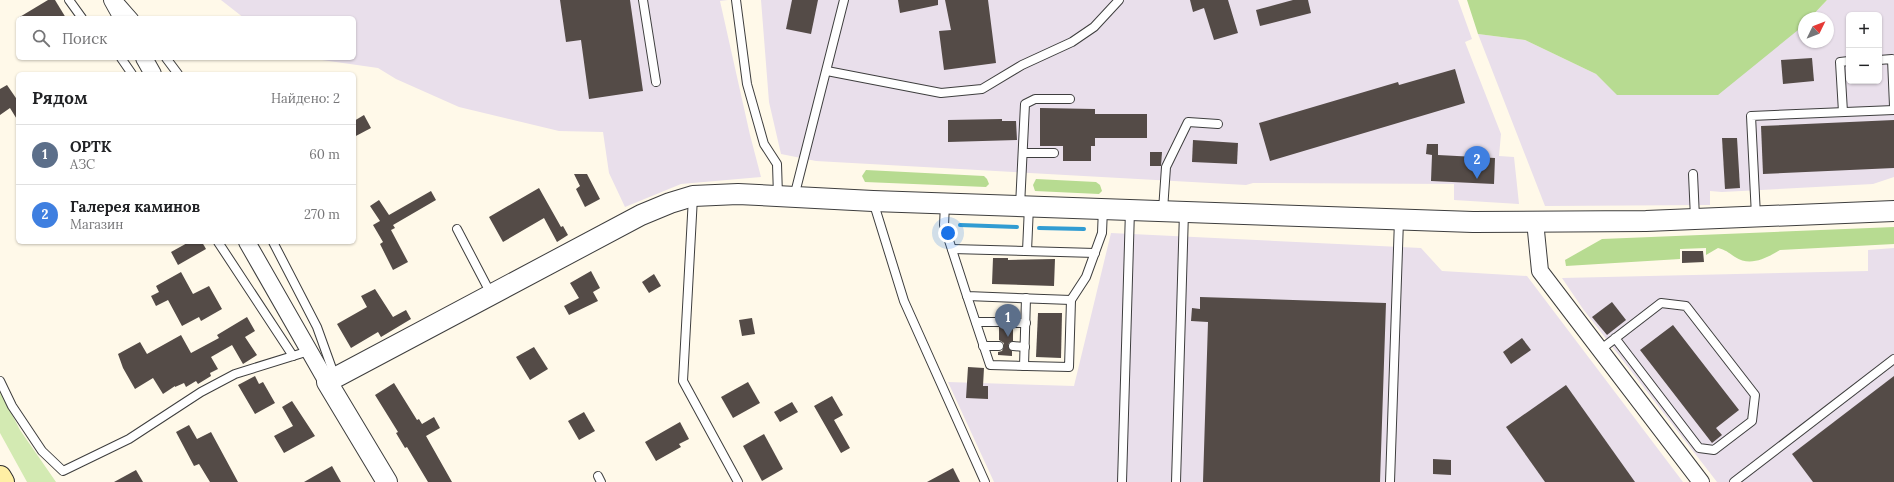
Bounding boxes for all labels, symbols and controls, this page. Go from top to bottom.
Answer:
north arrow [1798,12,1834,48]
map controls [1846,12,1882,84]
button: + [1846,12,1882,48]
search box [16,16,356,60]
icon: search [30,27,52,49]
text: Поиск [62,29,107,48]
button: − [1846,48,1882,84]
text: Рядом [32,87,88,109]
text: Найдено: 2 [271,90,340,107]
text: ОРТК [70,137,111,156]
text: 1 [42,146,48,163]
text: 60 m [309,146,340,163]
pin: 2 [1464,146,1490,179]
text: АЗС [70,156,95,173]
text: Галерея каминов [70,197,200,216]
text: 2 [42,206,48,223]
text: 270 m [304,206,340,223]
text: Магазин [70,216,123,233]
your location [938,223,958,243]
pin: 1 [995,304,1021,337]

